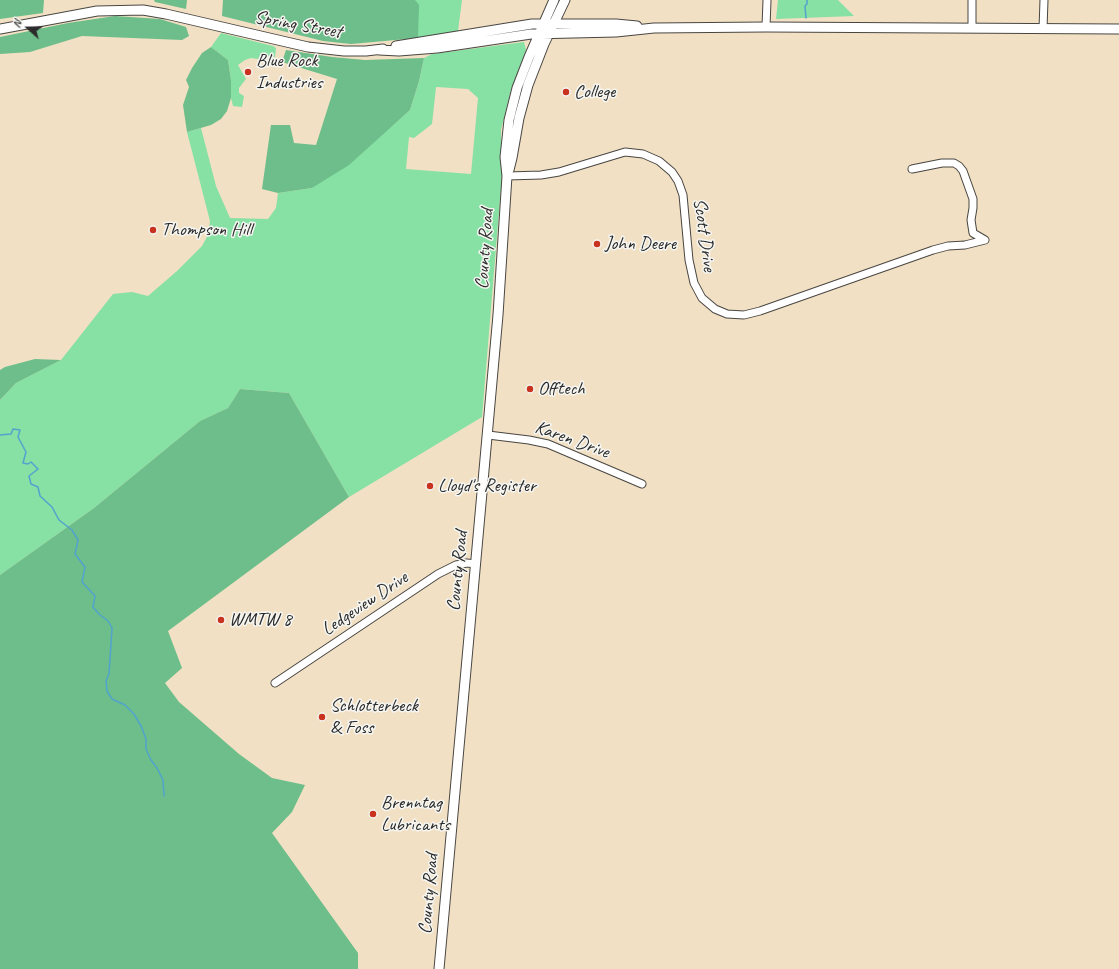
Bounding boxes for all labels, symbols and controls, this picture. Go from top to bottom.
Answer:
street label: Spring Street [253,6,343,44]
north arrow [8,8,48,48]
text: N [9,18,24,29]
place label: Blue Rock Industries [256,50,322,94]
marker: Blue Rock Industries [243,67,253,77]
place label: College [574,81,615,103]
marker: College [561,87,571,97]
street label: Scott Drive [688,197,720,273]
street label: County Road [471,208,499,290]
place label: Thompson Hill [161,219,252,241]
marker: Thompson Hill [148,225,158,235]
place label: John Deere [605,233,676,255]
marker: John Deere [592,239,602,249]
place label: Offtech [538,378,585,400]
marker: Offtech [525,384,535,394]
street label: Karen Drive [532,416,612,464]
place label: Lloyd's Register [438,475,536,497]
marker: Lloyd's Register [425,481,435,491]
street label: County Road [442,530,474,612]
street label: Ledgeview Drive [317,567,413,641]
place label: WMTW 8 [229,609,292,631]
marker: WMTW 8 [216,615,226,625]
place label: Schlotterbeck & Foss [330,695,418,739]
marker: Schlotterbeck & Foss [317,712,327,722]
place label: Brenntag Lubricants [381,792,450,836]
marker: Brenntag Lubricants [368,809,378,819]
street label: County Road [414,853,444,935]

